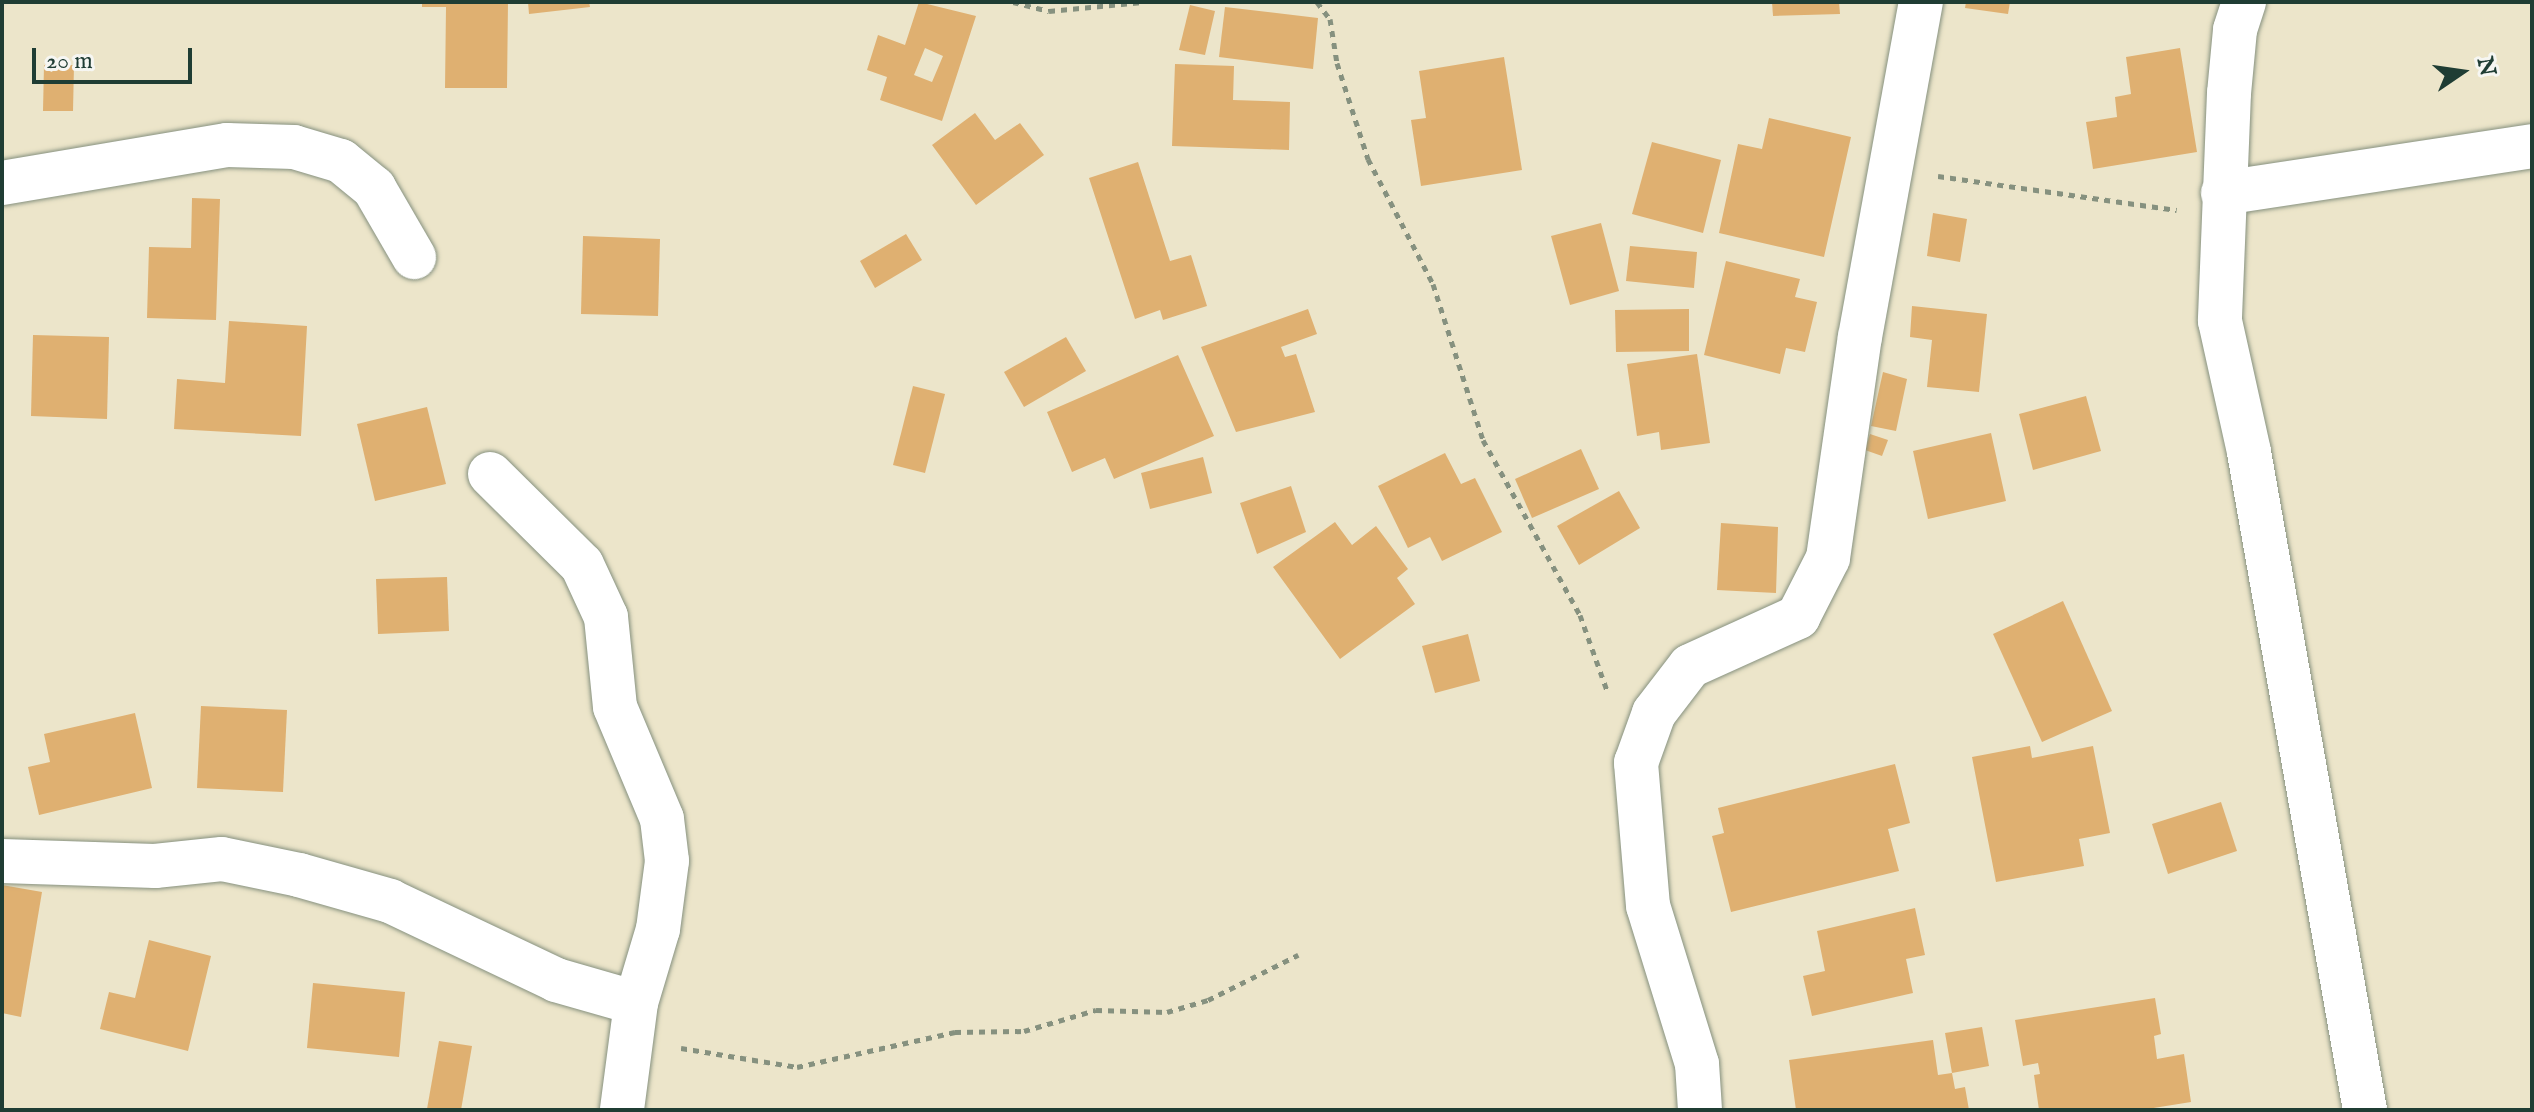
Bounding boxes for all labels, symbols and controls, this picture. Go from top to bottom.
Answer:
scale bar [36,32,196,82]
north arrow [2422,32,2502,112]
text: 20 m [46,46,93,77]
text: N [2470,54,2501,79]

